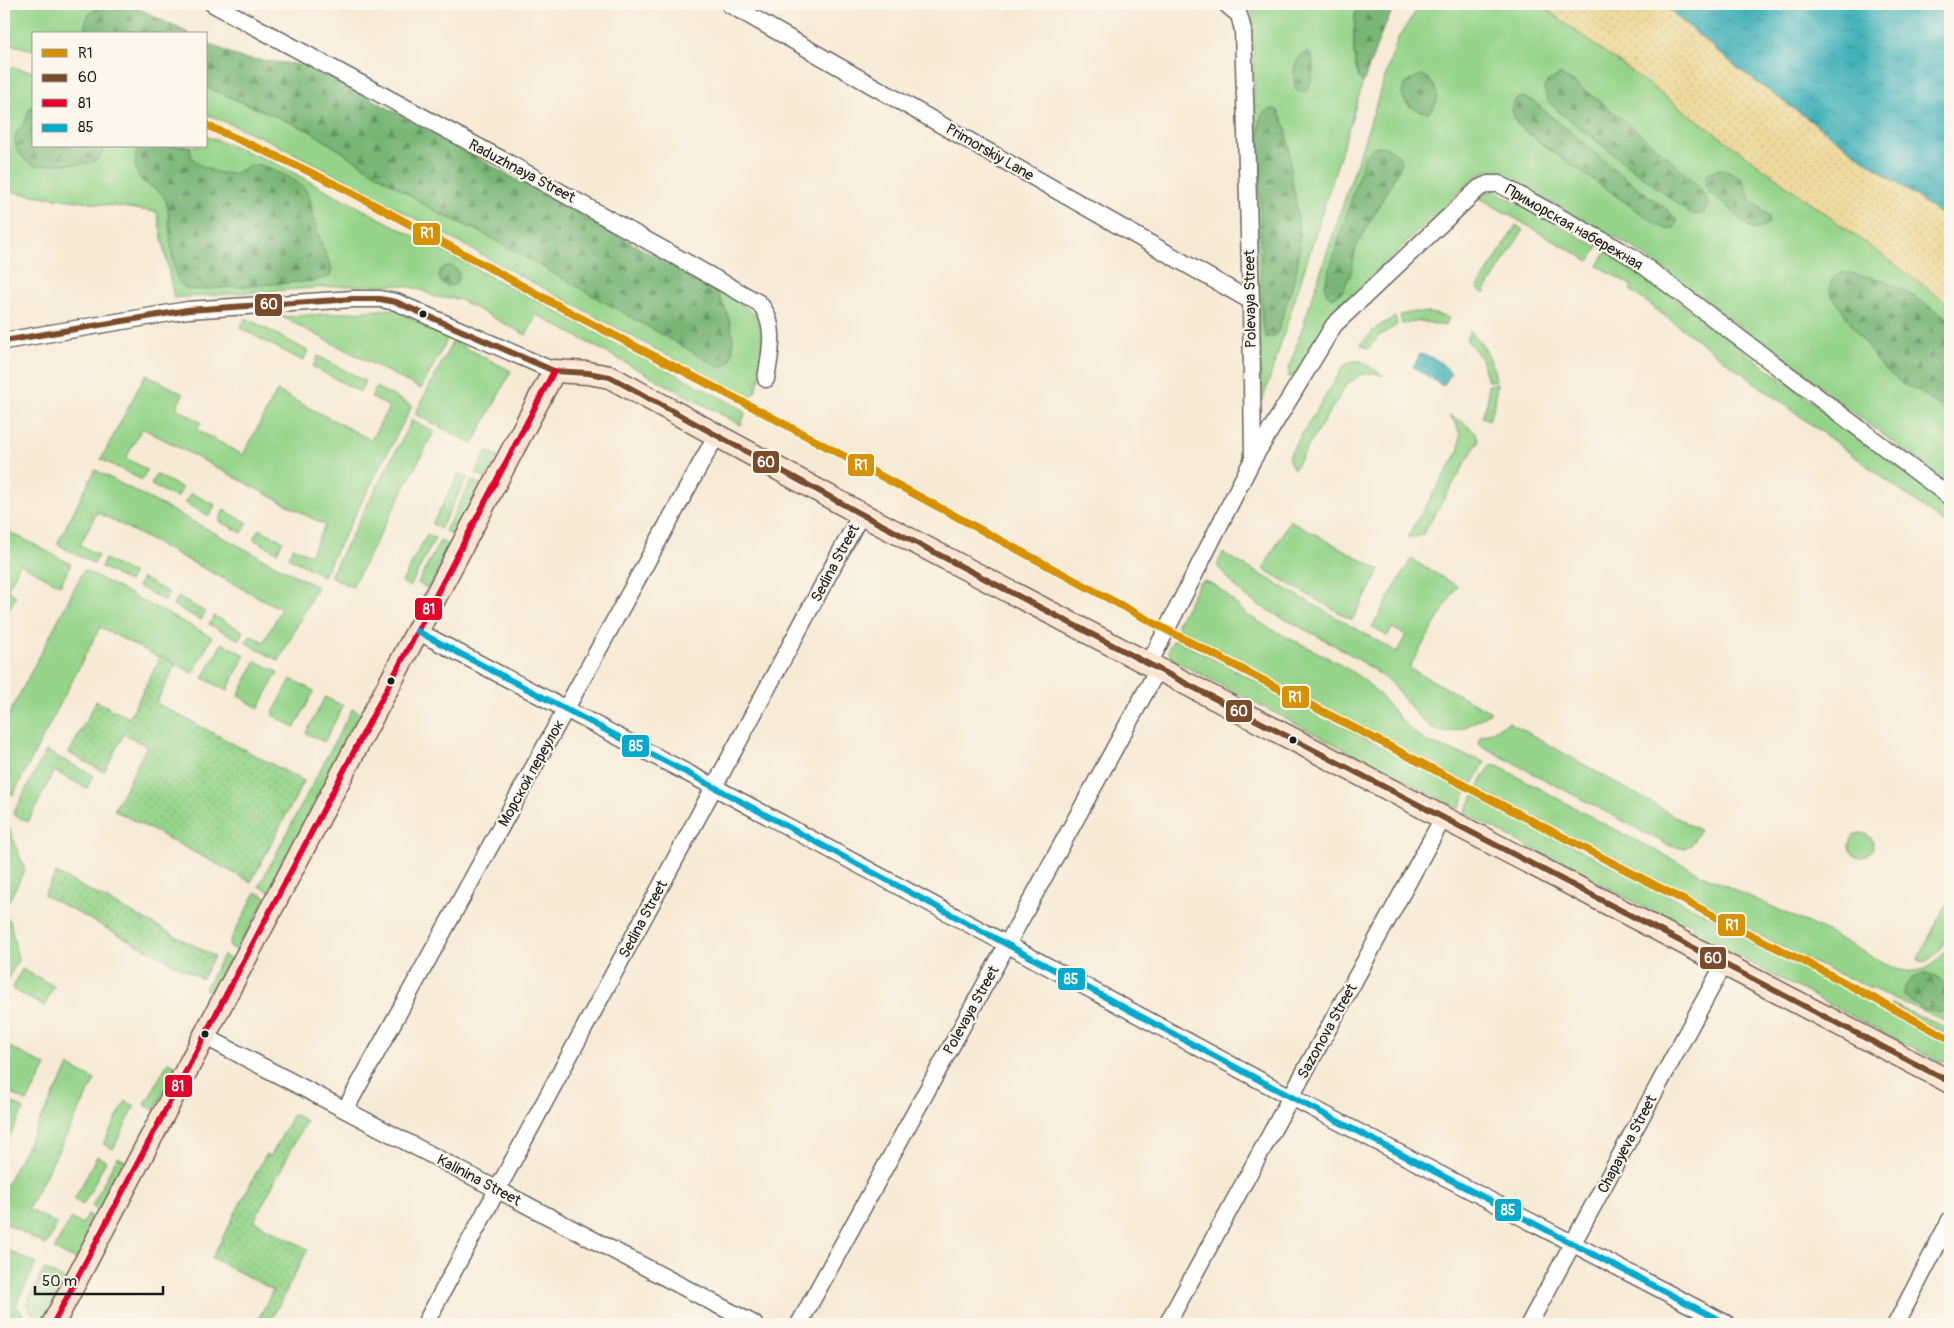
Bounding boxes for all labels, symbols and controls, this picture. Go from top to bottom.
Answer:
legend [32,32,208,148]
text: R1 [78,44,93,63]
text: 60 [78,68,97,87]
text: 81 [78,94,91,113]
text: 85 [78,118,94,137]
street label: Primorskiy Lane [942,120,1038,186]
street label: Raduzhnaya Street [465,135,579,208]
street label: Приморская набережная [1501,180,1646,275]
line badge: R1 [412,222,441,246]
text: R1 [420,225,434,242]
street label: Polevaya Street [1240,249,1261,348]
line badge: 60 [254,293,283,317]
text: 60 [260,296,278,313]
unlabelled marker [418,309,428,319]
line badge: 60 [752,450,780,474]
line badge: R1 [847,453,875,477]
text: 60 [757,454,775,471]
text: R1 [854,457,868,474]
street label: Sedina Street [807,520,864,605]
line badge: 81 [414,597,443,621]
text: 81 [423,601,435,618]
unlabelled marker [386,676,396,686]
line badge: R1 [1281,685,1310,709]
text: R1 [1288,689,1302,706]
line badge: 60 [1225,699,1253,723]
text: 60 [1230,703,1248,720]
street label: Морской переулок [494,716,569,830]
line badge: 85 [621,734,650,758]
unlabelled marker [1288,735,1298,745]
text: 85 [629,738,644,755]
street label: Sedina Street [615,876,672,961]
line badge: R1 [1717,913,1746,937]
text: R1 [1725,917,1739,934]
line badge: 60 [1699,946,1727,970]
text: 60 [1704,950,1722,967]
street label: Polevaya Street [939,962,1004,1058]
line badge: 85 [1057,967,1086,991]
text: 85 [1064,971,1079,988]
street label: Sazonova Street [1293,979,1362,1082]
unlabelled marker [200,1029,210,1039]
line badge: 81 [164,1074,193,1098]
text: 81 [172,1078,184,1095]
street label: Chapayeva Street [1594,1091,1662,1197]
street label: Kalinina Street [433,1150,525,1211]
line badge: 85 [1494,1198,1522,1222]
text: 85 [1501,1202,1516,1219]
scale bar [35,1263,162,1295]
text: 50 m [42,1272,77,1291]

